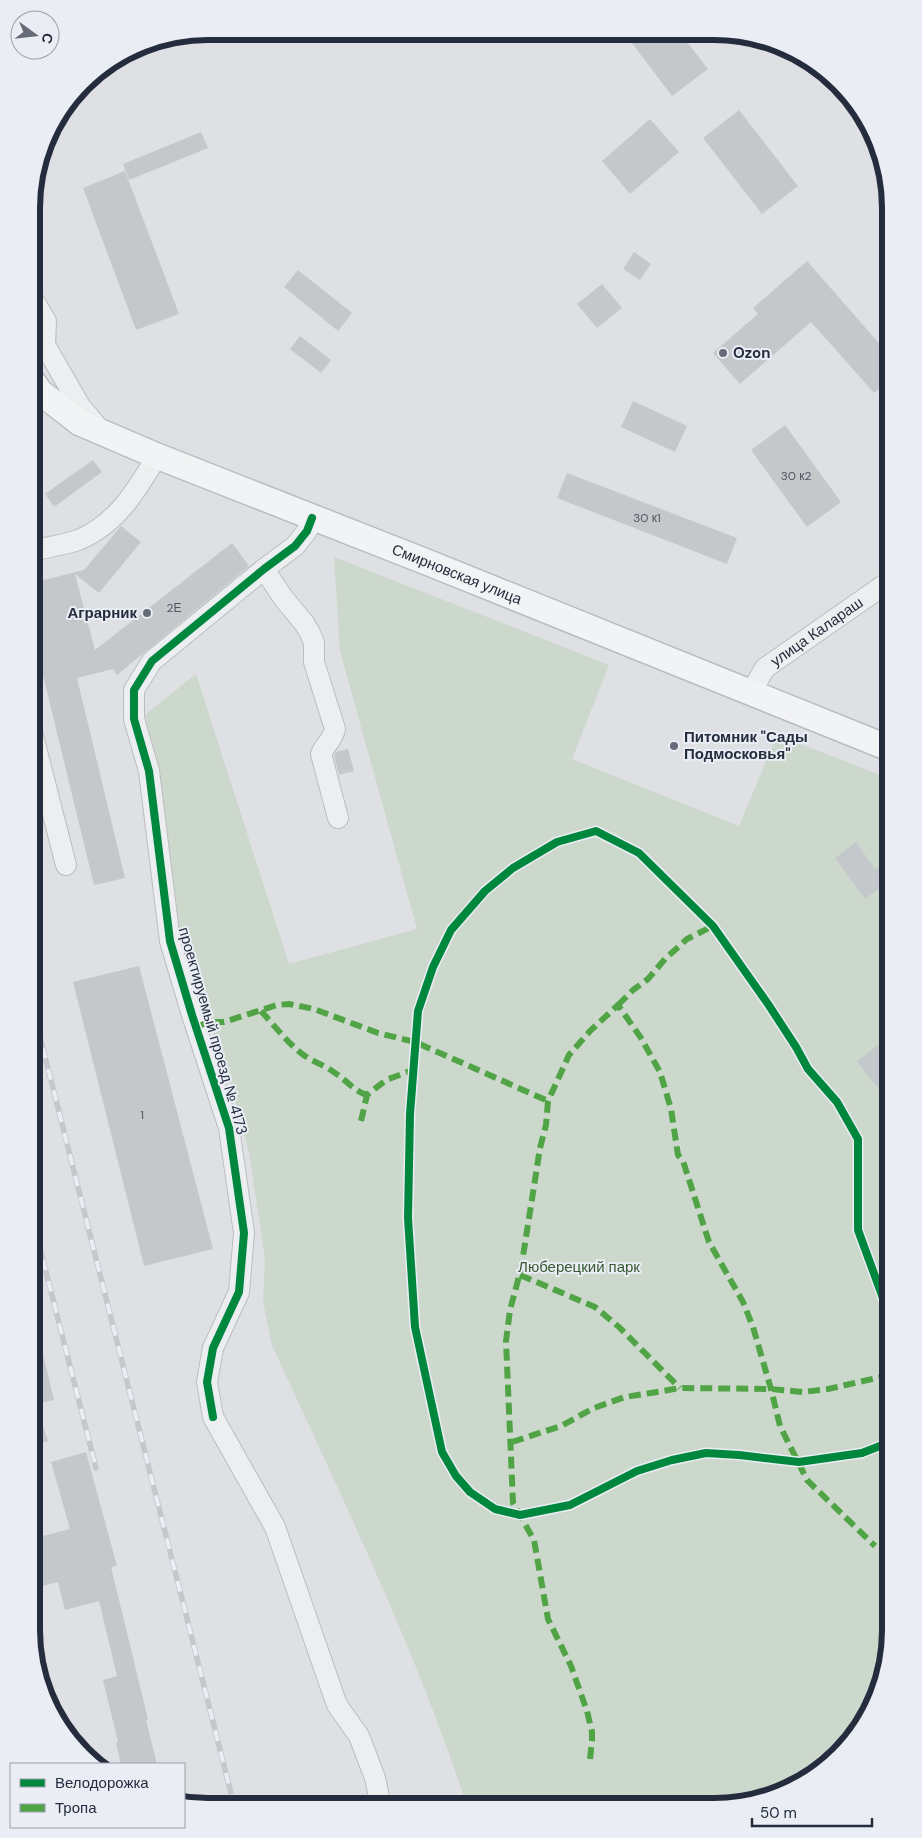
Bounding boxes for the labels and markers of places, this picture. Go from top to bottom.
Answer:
place label: Ozon [733,343,771,363]
marker: Ozon [717,347,729,359]
place label: Аграрник [67,603,137,623]
marker: Аграрник [141,607,153,619]
place label: Питомник "Сады Подмосковья" [684,727,808,764]
marker: Питомник "Сады Подмосковья" [668,740,680,752]

